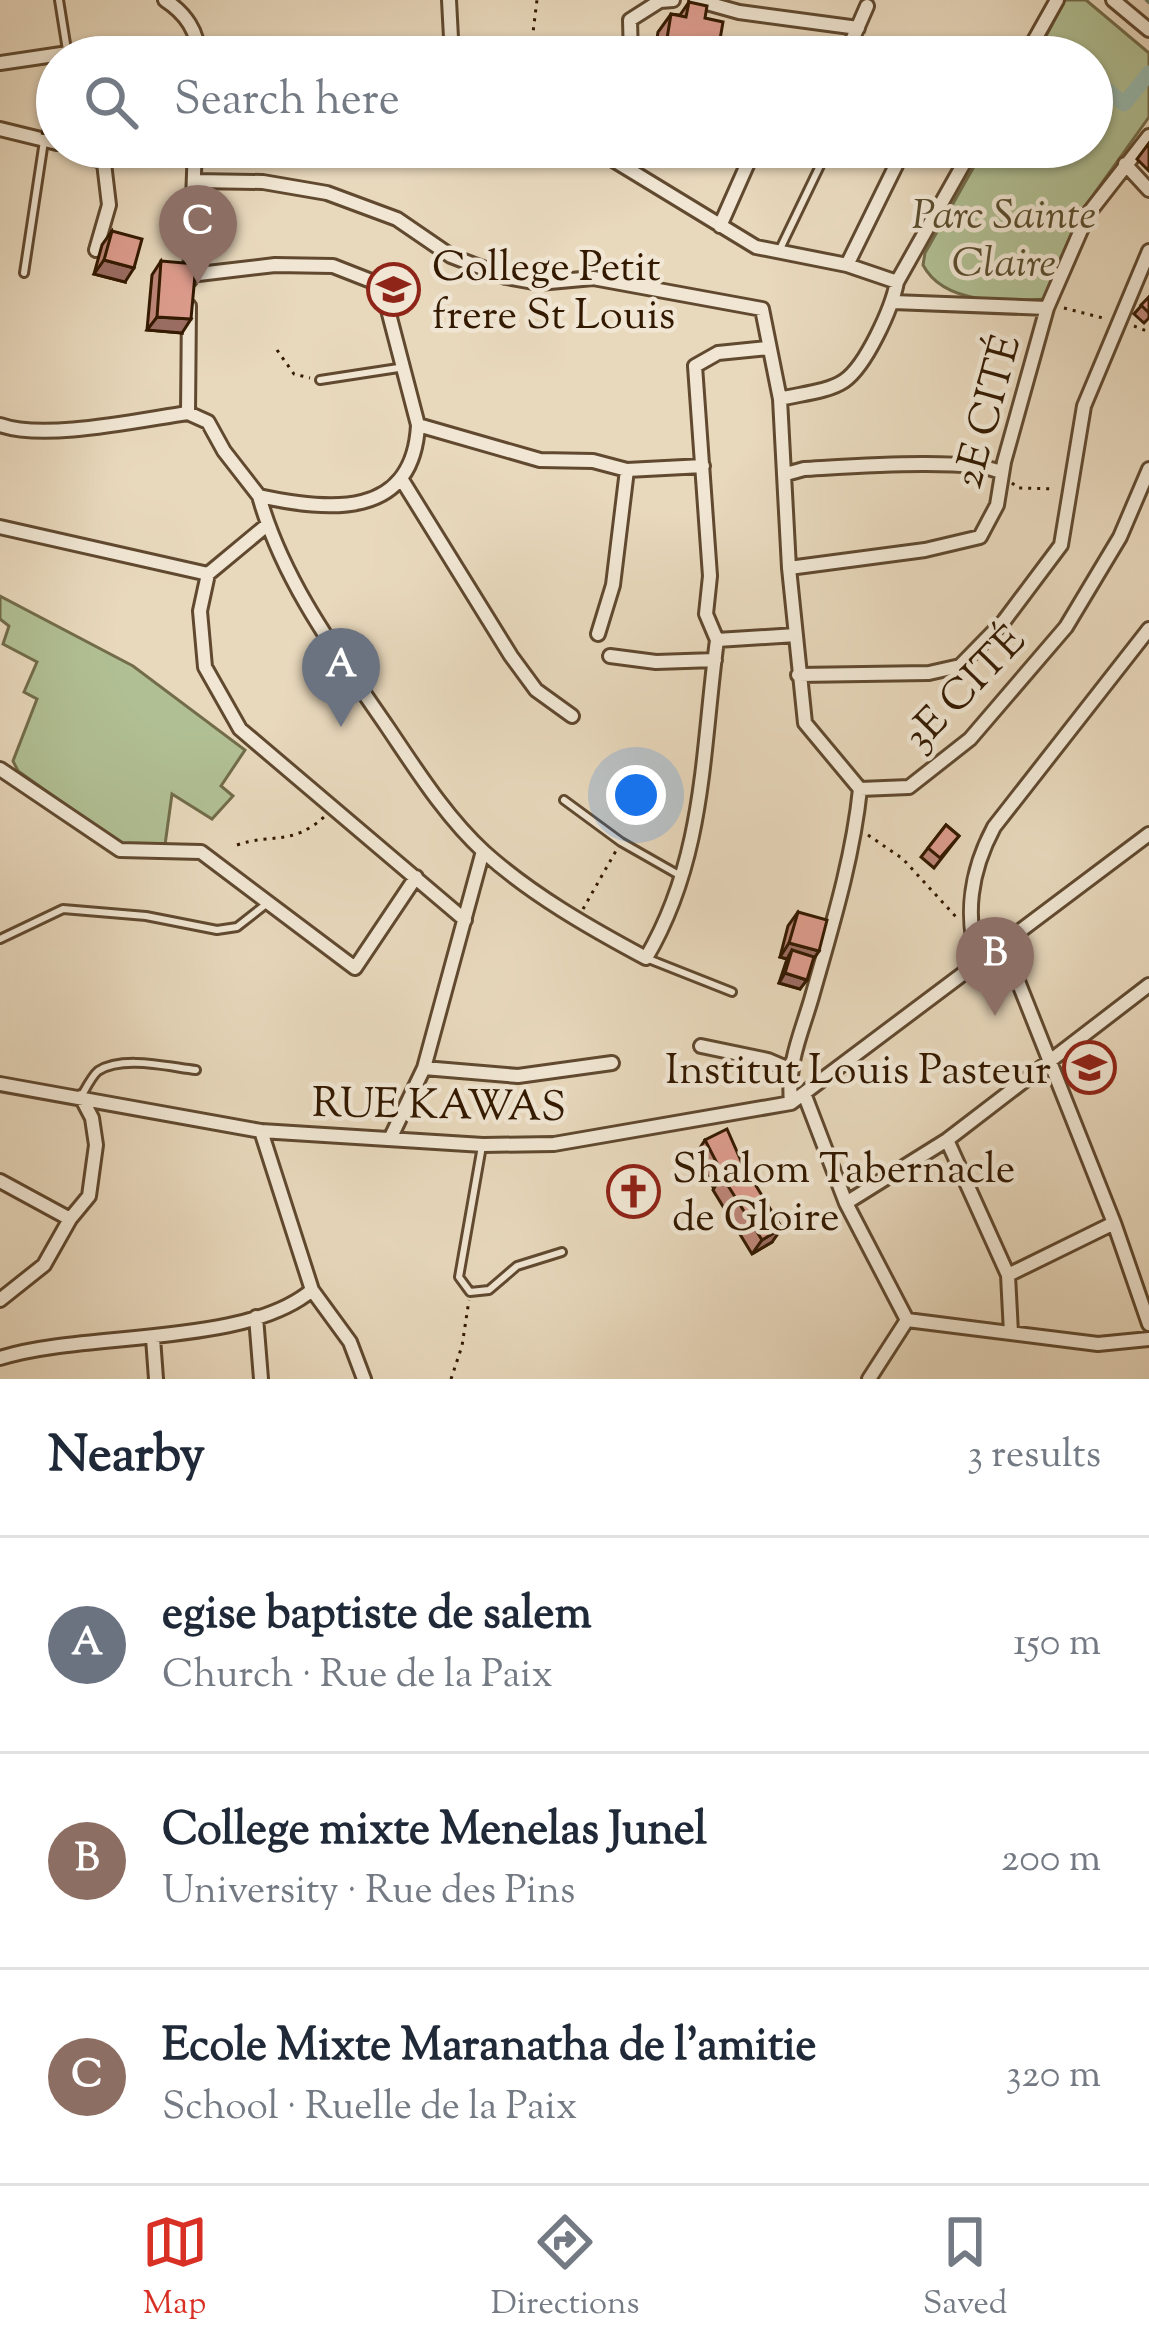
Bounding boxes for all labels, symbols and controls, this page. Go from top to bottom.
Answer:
search box [36,36,1113,168]
icon: search [78,69,144,135]
text: Search here [174,70,400,135]
pin: C [159,185,237,284]
park label: Parc Sainte Claire [912,188,1096,296]
place label: College Petit frere St Louis [432,240,675,348]
school or university icon: College Petit frere St Louis [365,261,421,317]
street label: 2E CITÉ [941,329,1039,496]
street label: 3E CITÉ [892,614,1042,767]
pin: A [302,628,380,727]
your location [606,765,666,825]
pin: B [956,917,1034,1016]
school or university icon: Institut Louis Pasteur [1062,1040,1118,1096]
place label: Institut Louis Pasteur [665,1043,1051,1103]
street label: RUE KAWAS [311,1076,567,1140]
place label: Shalom Tabernacle de Gloire [672,1142,1015,1250]
church icon: Shalom Tabernacle de Gloire [605,1163,661,1219]
text: Nearby [48,1421,205,1494]
text: 3 results [967,1429,1101,1485]
text: egise baptiste de salem [162,1584,592,1649]
text: A [71,1617,103,1673]
text: 150 m [1013,1617,1101,1673]
text: Church · Rue de la Paix [162,1649,553,1705]
text: College mixte Menelas Junel [162,1800,707,1865]
text: B [75,1833,99,1889]
text: 200 m [1001,1833,1101,1889]
text: University · Rue des Pins [162,1865,575,1921]
text: Ecole Mixte Maranatha de l'amitie [162,2016,817,2081]
text: C [71,2049,103,2105]
text: 320 m [1006,2049,1101,2105]
text: School · Ruelle de la Paix [162,2081,577,2137]
tab: Map [142,2209,208,2329]
tab: Directions [491,2209,640,2329]
tab: Saved [923,2209,1007,2329]

